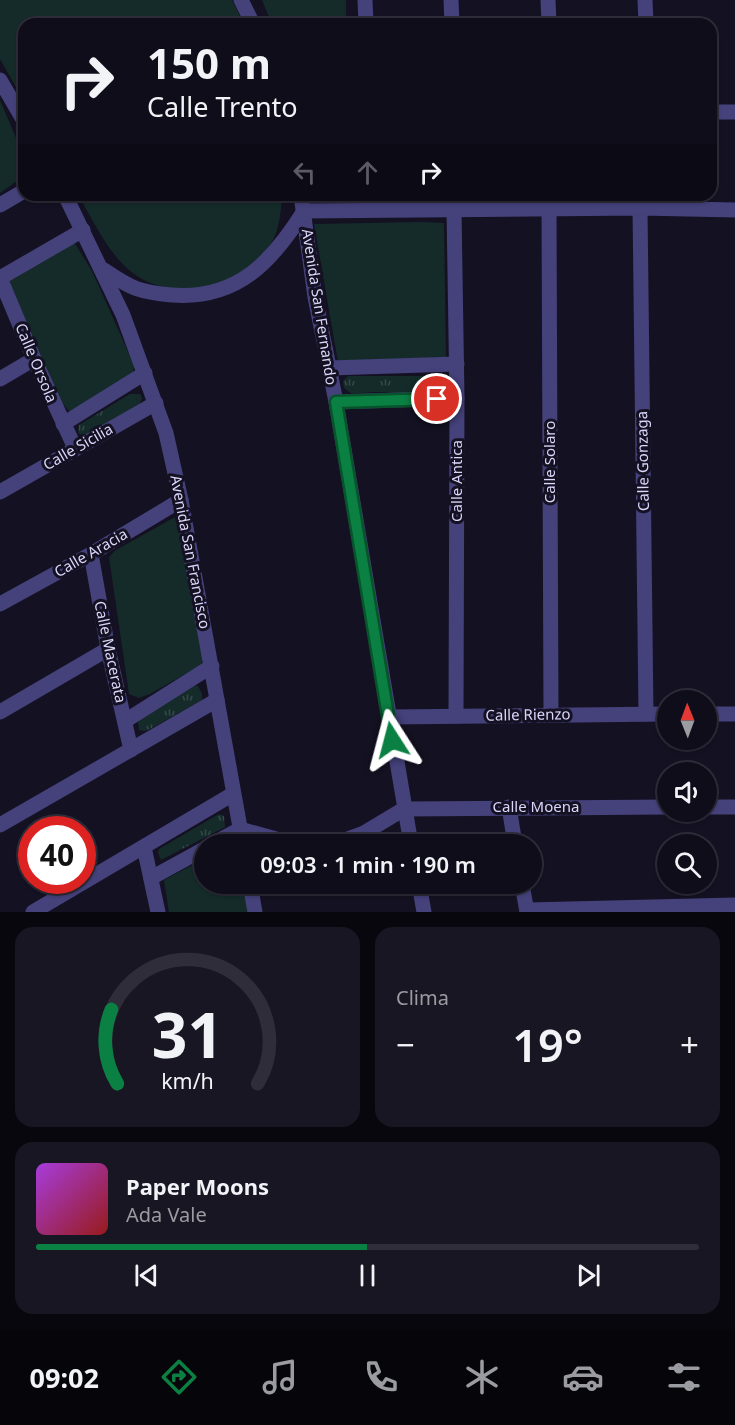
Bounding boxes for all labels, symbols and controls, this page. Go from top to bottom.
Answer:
text: 150 m [147,34,271,91]
icon: right [48,42,126,120]
text: Calle Trento [147,88,298,125]
icon: left [288,156,321,189]
icon: ahead [351,156,384,189]
icon: right [414,156,447,189]
street label: Avenida San Fernando [298,227,342,386]
street label: Calle Orsola [11,320,63,405]
pin [411,373,462,424]
icon: arrive [420,382,453,415]
street label: Calle Gonzaga [631,411,653,511]
street label: Calle Sicilia [39,418,116,474]
street label: Calle Solaro [539,421,559,503]
street label: Calle Antica [446,440,466,522]
street label: Avenida San Francisco [166,473,216,630]
street label: Calle Aracia [50,523,131,581]
street label: Calle Macerata [90,599,132,705]
north arrow [657,690,717,750]
map controls [657,690,717,894]
street label: Calle Rienzo [485,703,571,725]
position arrow [360,708,424,772]
button: sound [657,762,717,822]
street label: Calle Moena [493,796,579,816]
speed limit sign: 40 [18,816,96,894]
button: search [657,834,717,894]
text: 09:03 · 1 min · 190 m [260,849,476,879]
text: Clima [396,984,449,1011]
text: 31 [152,991,223,1076]
text: 19° [512,1014,583,1075]
text: − [396,1022,415,1067]
text: + [680,1022,699,1067]
text: km/h [161,1066,214,1095]
text: Paper Moons [126,1171,269,1201]
text: Ada Vale [126,1201,207,1228]
icon: previous [130,1259,163,1292]
icon: pause [351,1259,384,1292]
icon: next [572,1259,605,1292]
icon: directions [158,1356,200,1398]
icon: music [259,1356,301,1398]
icon: phone [360,1356,402,1398]
icon: climate [461,1356,503,1398]
icon: car [562,1356,604,1398]
icon: filters [663,1356,705,1398]
text: 09:02 [30,1359,99,1396]

